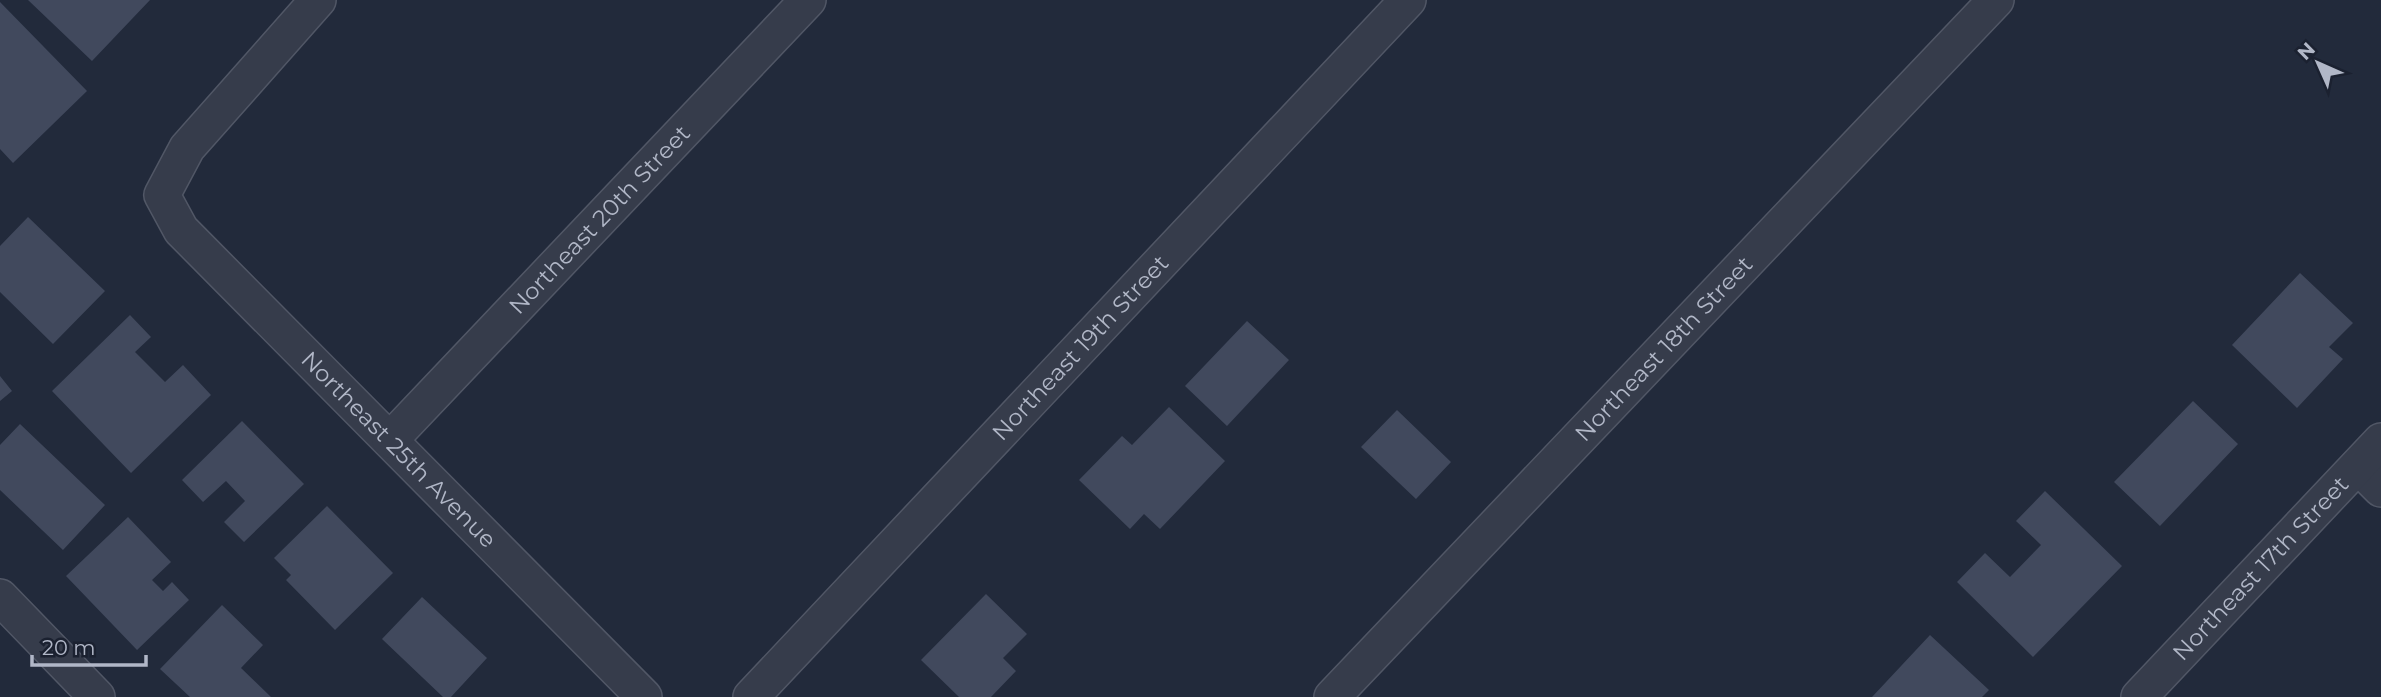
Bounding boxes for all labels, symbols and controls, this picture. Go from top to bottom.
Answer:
north arrow [2283,28,2353,98]
text: N [2293,38,2320,65]
street label: Northeast 20th Street [503,119,696,320]
street label: Northeast 19th Street [986,249,1174,446]
street label: Northeast 18th Street [1569,250,1758,447]
street label: Northeast 25th Avenue [295,346,502,554]
street label: Northeast 17th Street [2167,470,2354,666]
scale bar [32,624,145,668]
text: 20 m [42,635,96,660]

